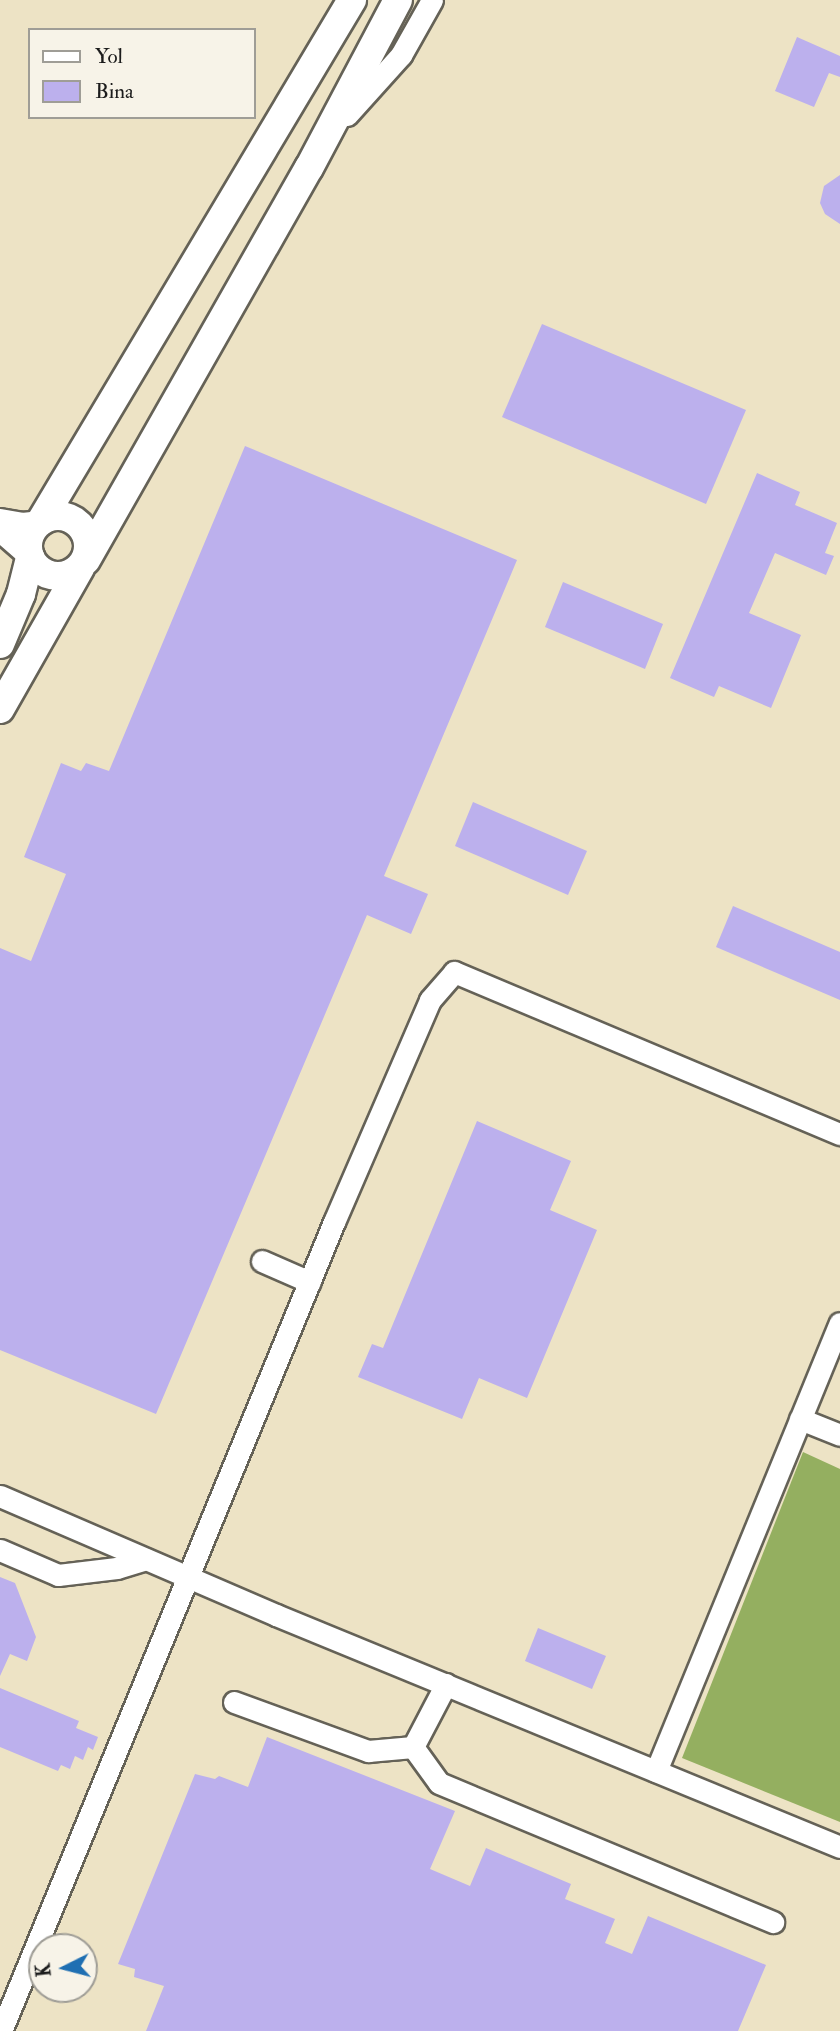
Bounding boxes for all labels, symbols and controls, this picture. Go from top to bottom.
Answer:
legend [28,28,256,119]
text: Yol [95,43,123,70]
text: Bina [95,78,134,105]
north arrow [28,1933,98,2003]
text: K [31,1962,57,1978]

